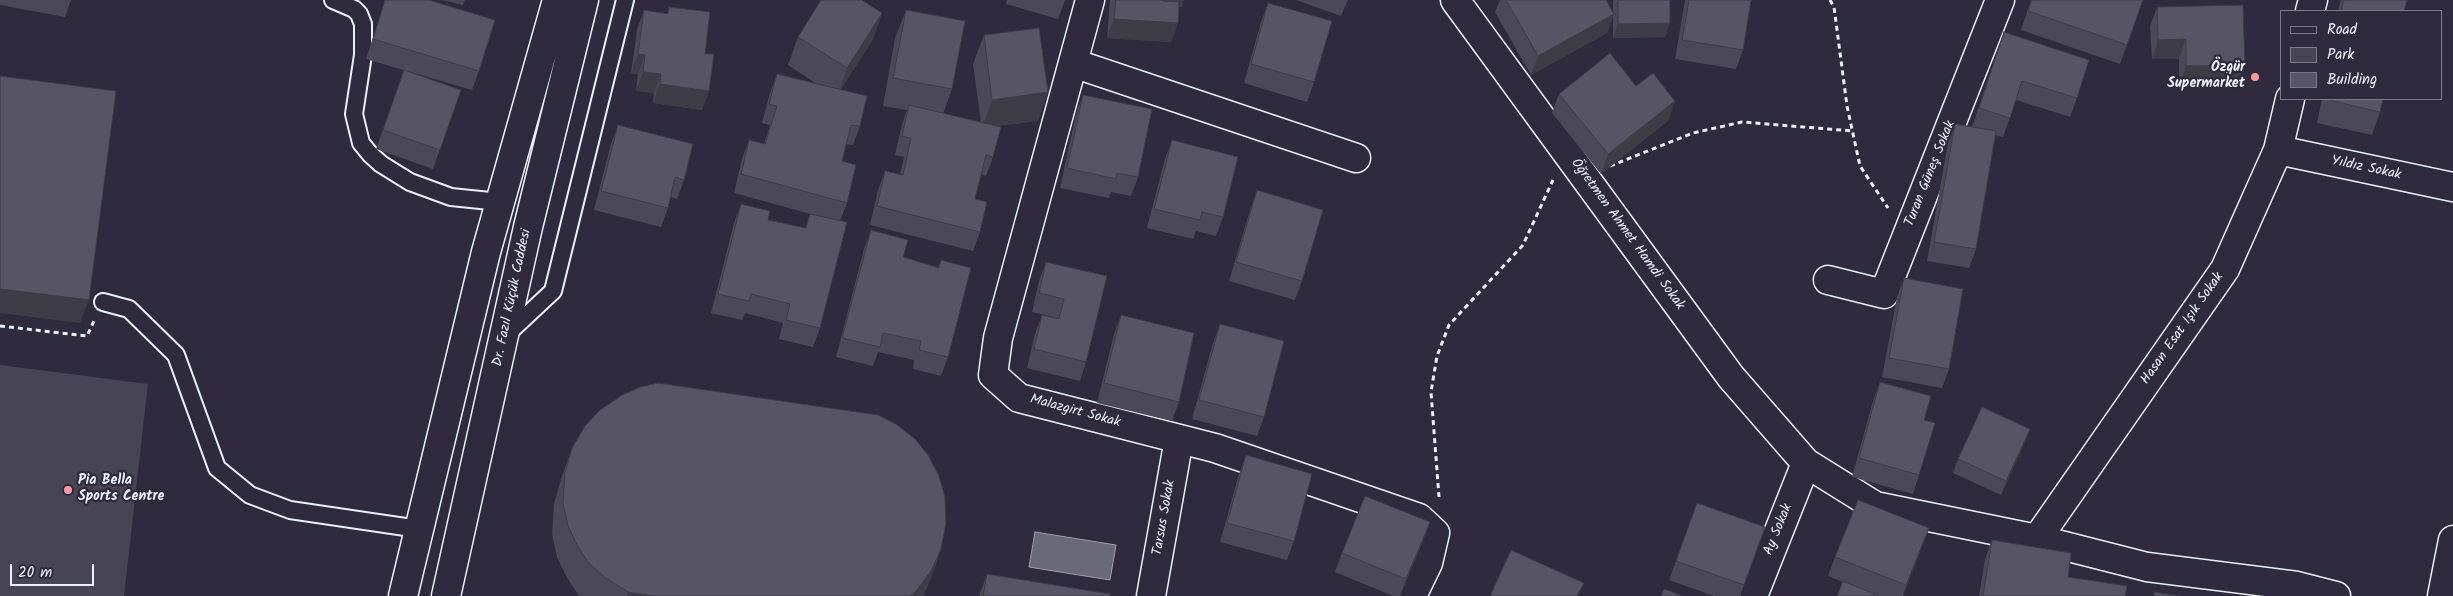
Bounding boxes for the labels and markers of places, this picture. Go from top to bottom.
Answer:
place label: Özgür Supermarket [2167,61,2245,94]
marker: Özgür Supermarket [2249,71,2261,83]
place label: Pia Bella Sports Centre [78,474,164,507]
marker: Pia Bella Sports Centre [62,484,74,496]

